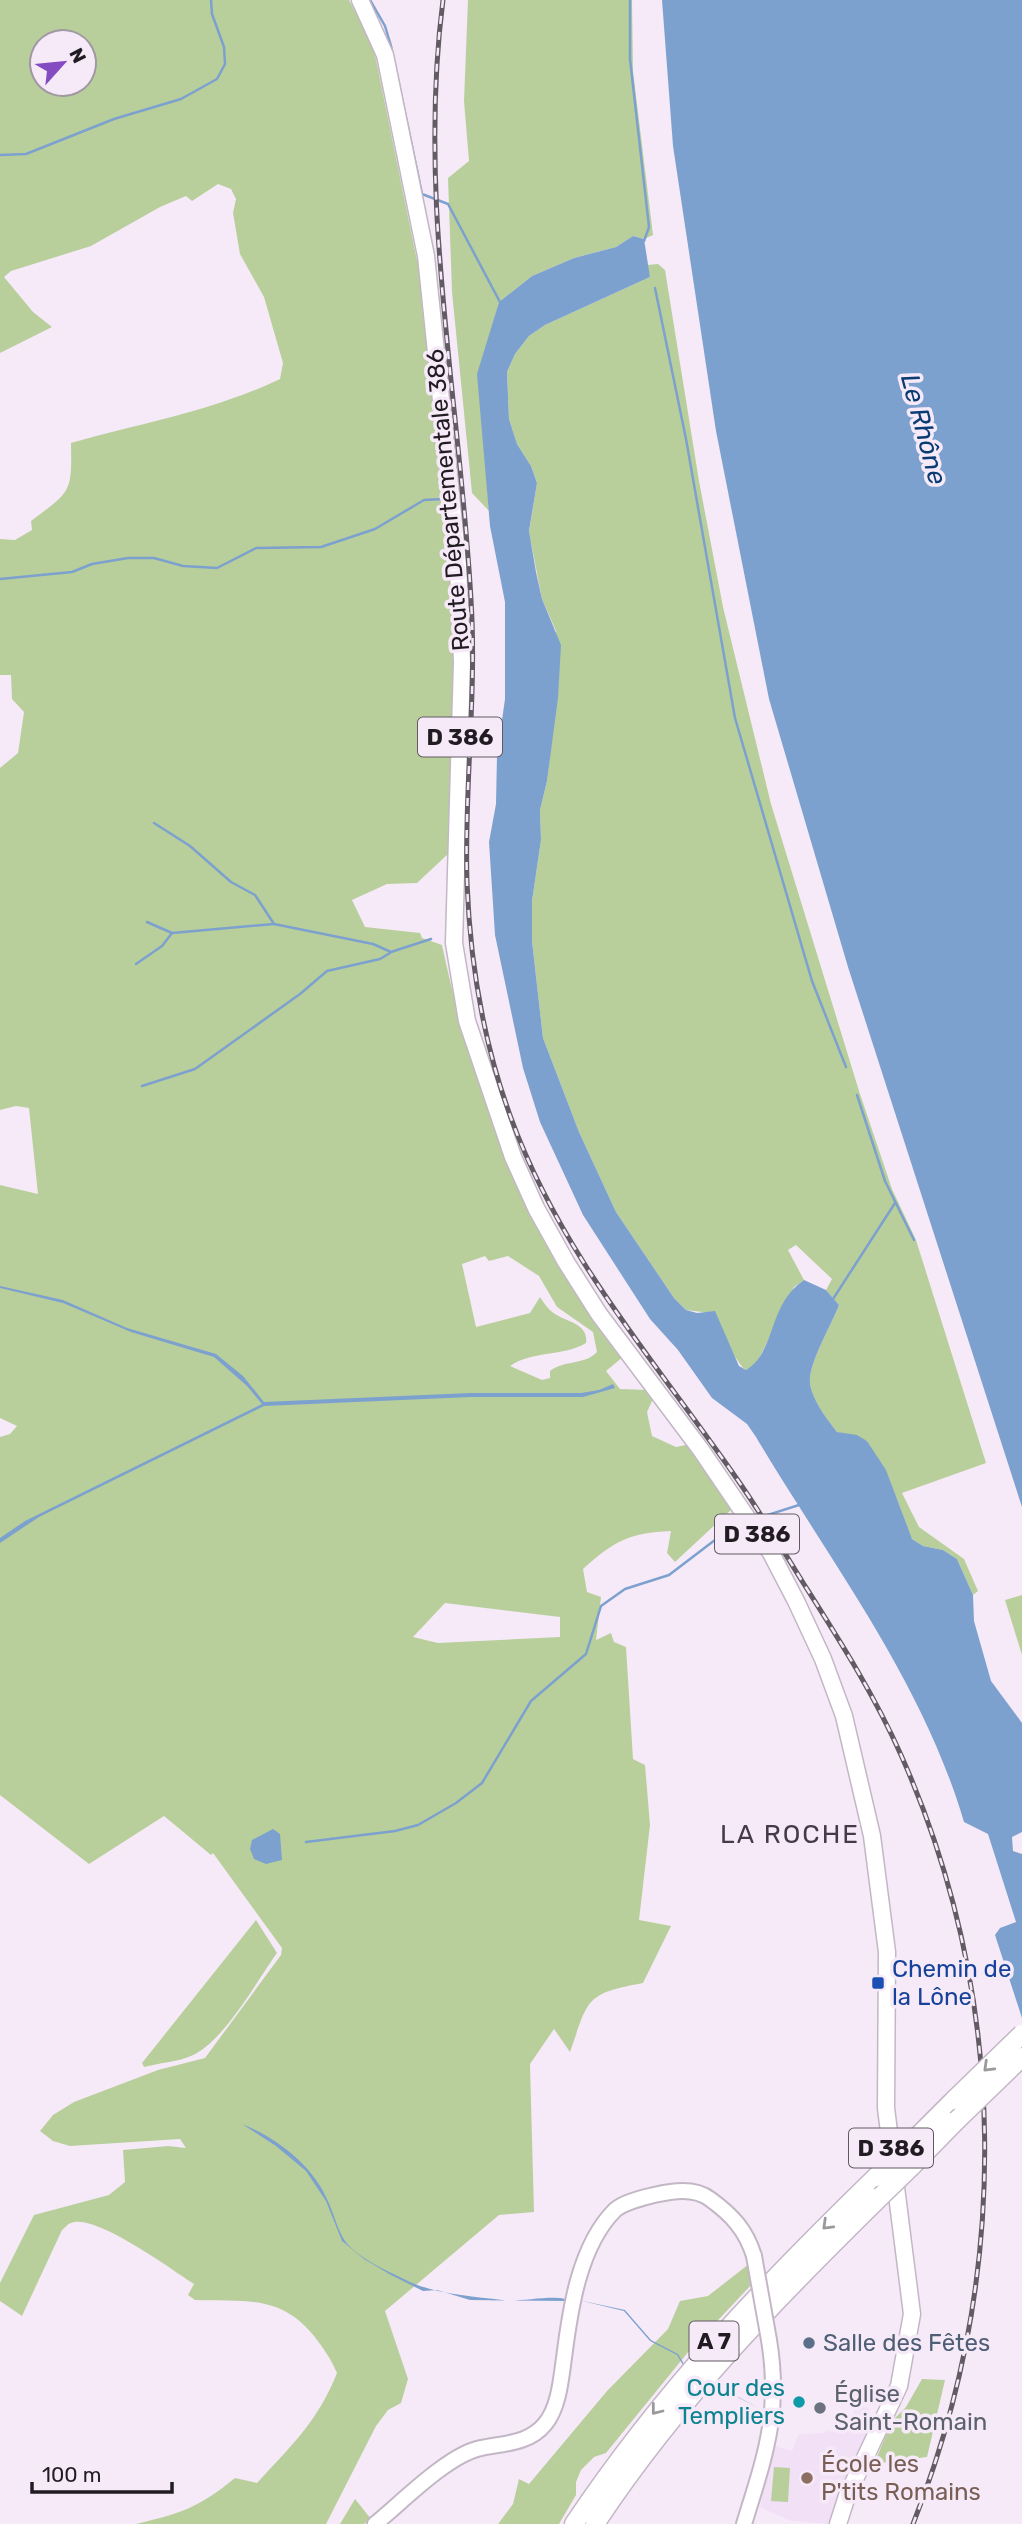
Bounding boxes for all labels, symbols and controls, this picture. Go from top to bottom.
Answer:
north arrow [28,28,98,98]
text: N [64,44,91,67]
street label: Route Départementale 386 [421,348,475,652]
water label: Le Rhône [894,370,953,488]
road number: D 386 [418,718,502,757]
road number: D 386 [715,1514,799,1554]
district label: LA ROCHE [720,1819,860,1850]
place label: Chemin de la Lône [892,1955,1011,2011]
marker: Chemin de la Lône [870,1975,886,1991]
one-way arrow [984,2059,996,2071]
road number: D 386 [849,2128,933,2168]
one-way arrow [822,2216,835,2229]
road number: A 7 [690,2322,738,2360]
place label: Salle des Fêtes [823,2329,990,2357]
marker: Salle des Fêtes [801,2335,817,2351]
place label: Cour des Templiers [678,2374,785,2430]
place label: Église Saint-Romain [834,2380,987,2436]
marker: Cour des Templiers [791,2394,807,2410]
marker: Église Saint-Romain [812,2400,828,2416]
one-way arrow [651,2402,664,2414]
scale bar [32,2450,172,2494]
place label: École les P'tits Romains [821,2450,981,2506]
text: 100 m [42,2462,101,2487]
marker: École les P'tits Romains [799,2470,815,2486]

